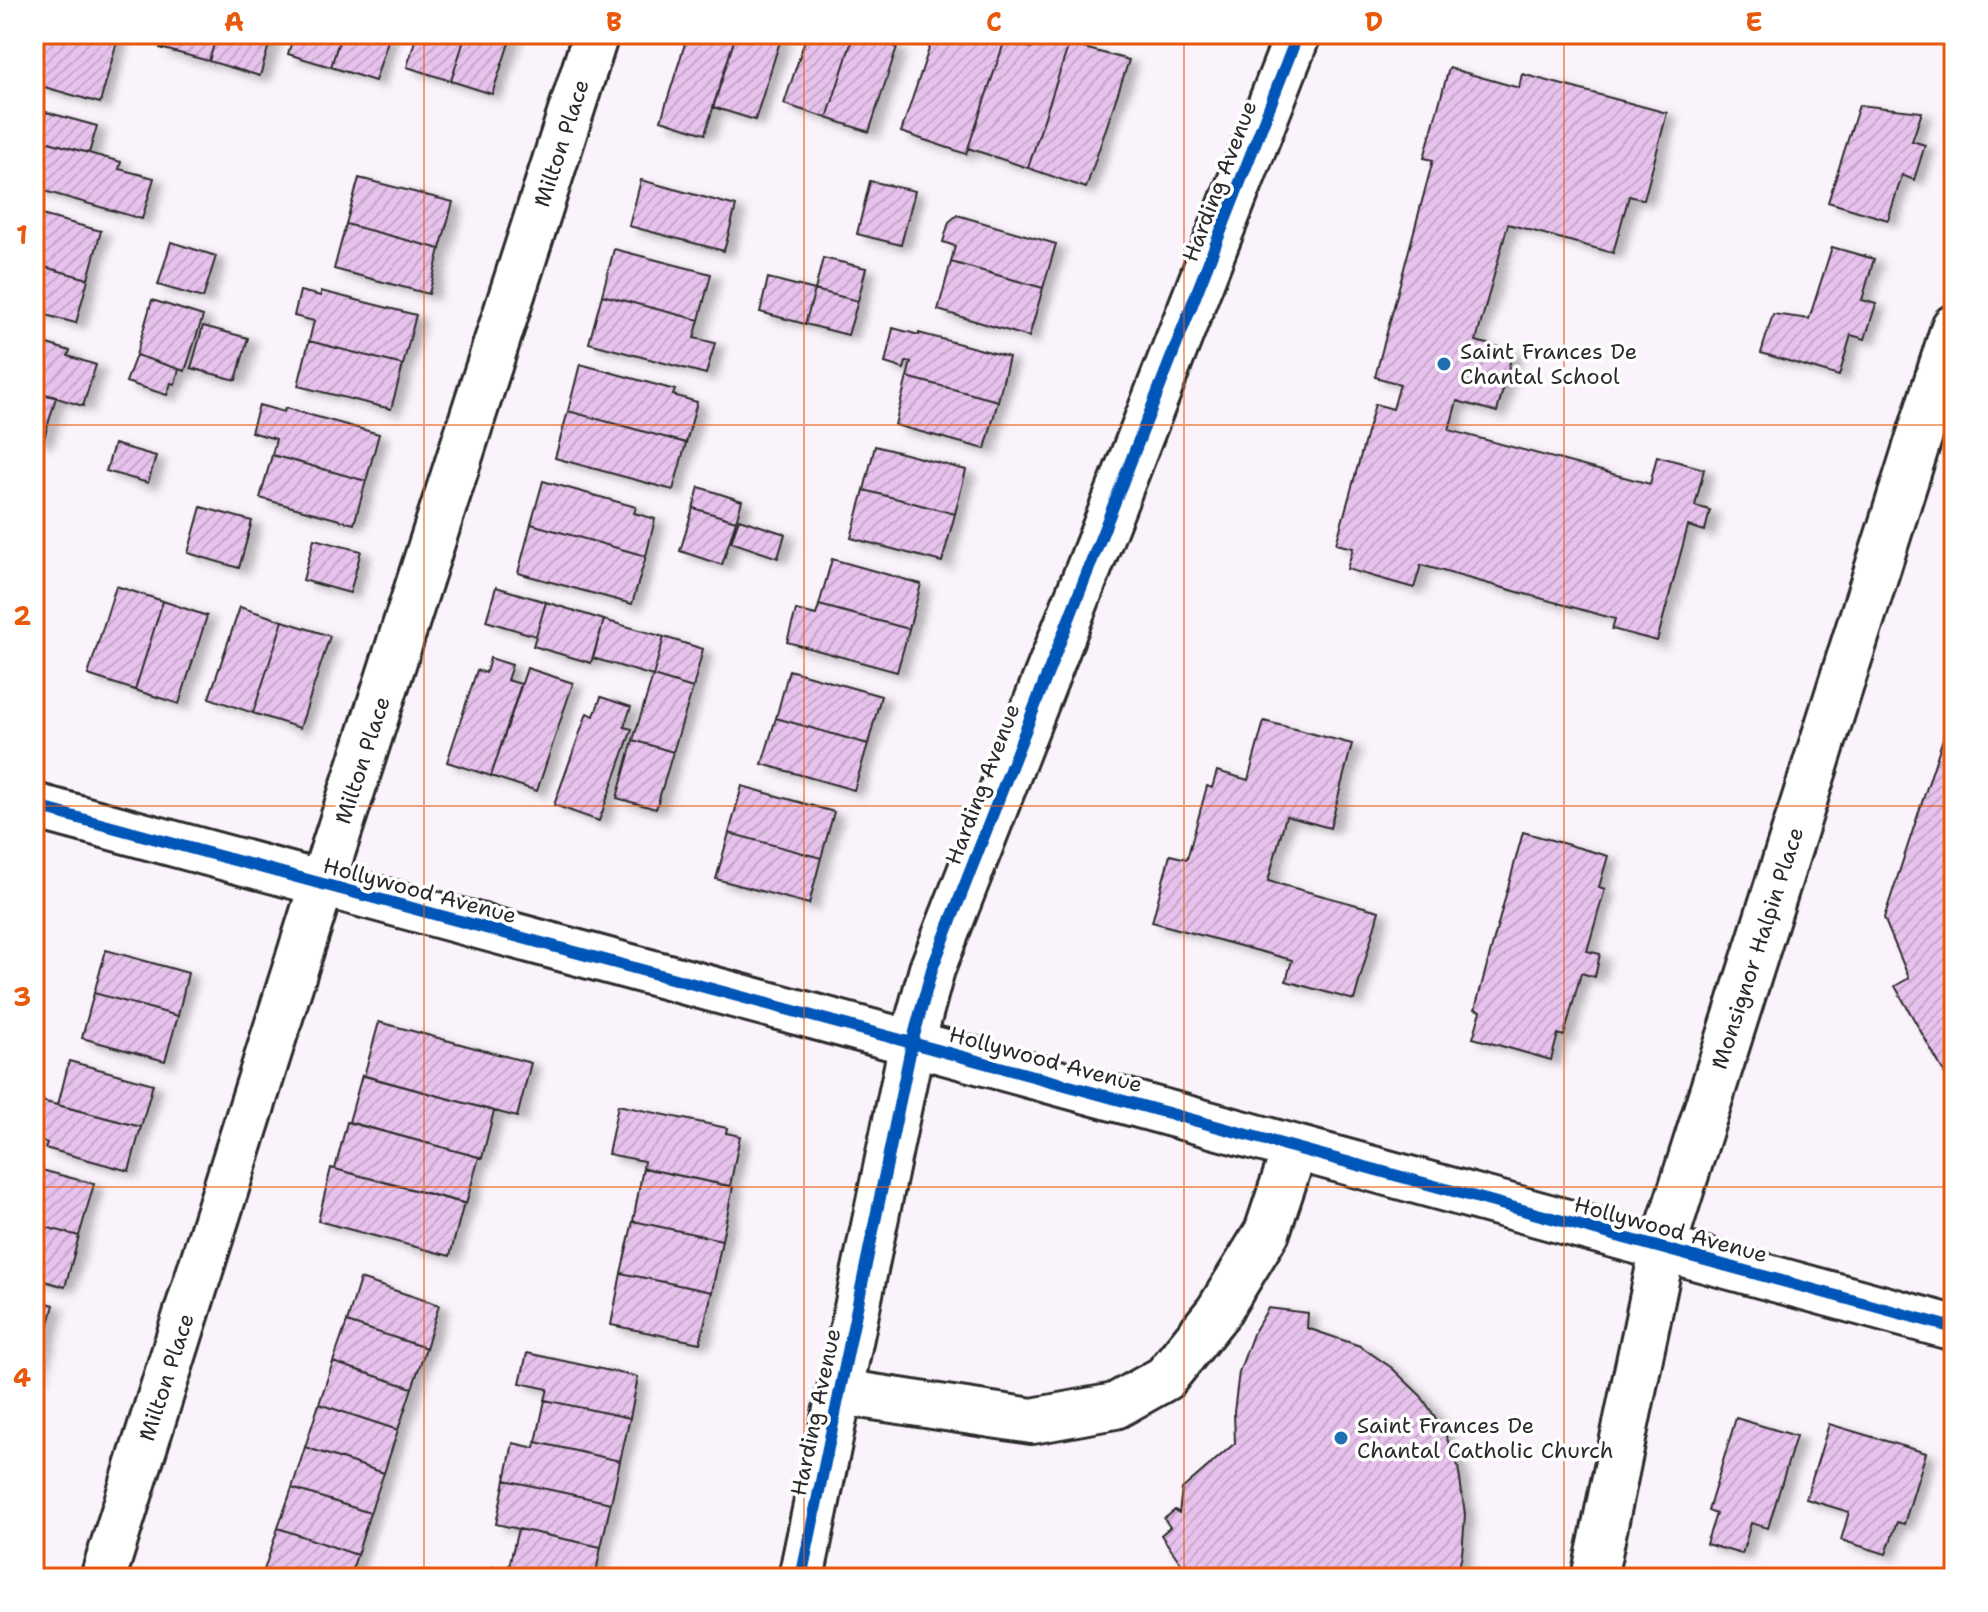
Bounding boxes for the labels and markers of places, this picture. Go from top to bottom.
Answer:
place label: Saint Frances De Chantal School [1460,337,1637,391]
marker: Saint Frances De Chantal School [1435,355,1453,373]
place label: Saint Frances De Chantal Catholic Church [1357,1411,1614,1465]
marker: Saint Frances De Chantal Catholic Church [1332,1429,1350,1447]

